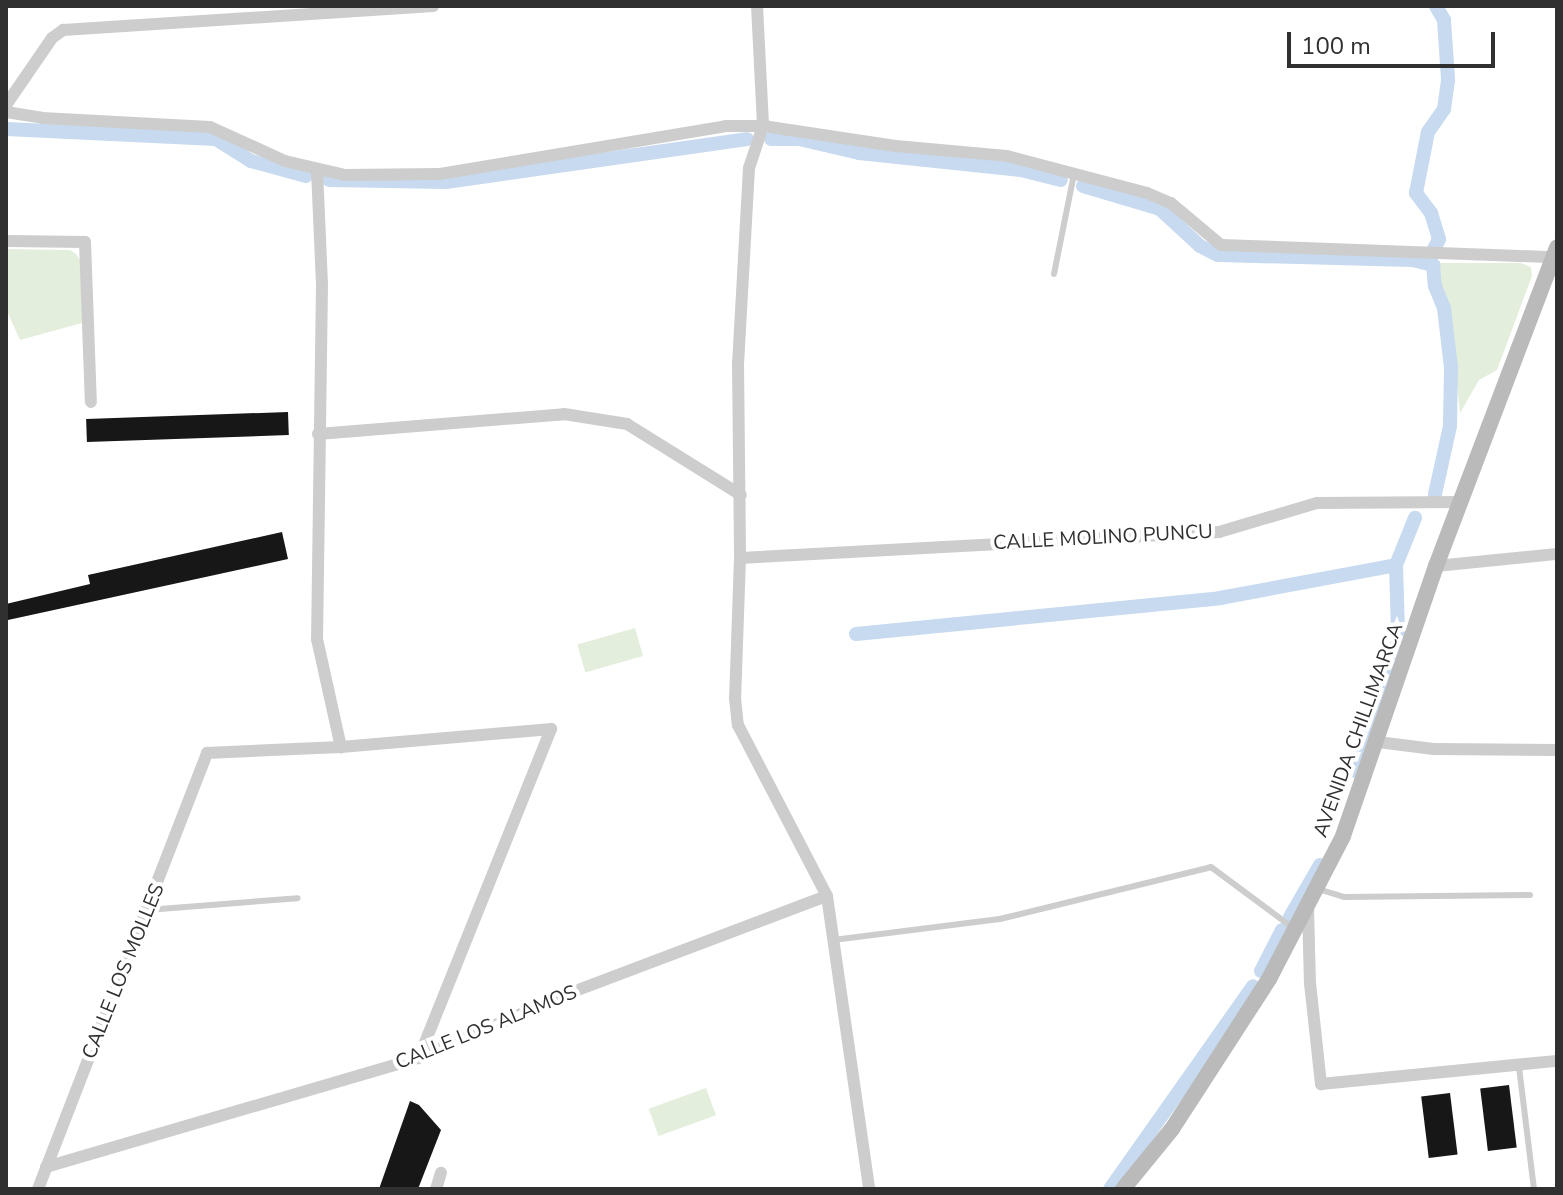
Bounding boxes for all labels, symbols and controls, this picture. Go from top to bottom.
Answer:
scale bar [1291,16,1499,66]
text: 100 m [1301,30,1371,62]
street label: CALLE MOLINO PUNCU [993,519,1213,555]
street label: AVENIDA CHILLIMARCA [1308,620,1408,840]
street label: CALLE LOS MOLLES [77,880,169,1062]
street label: CALLE LOS ALAMOS [392,980,580,1074]

